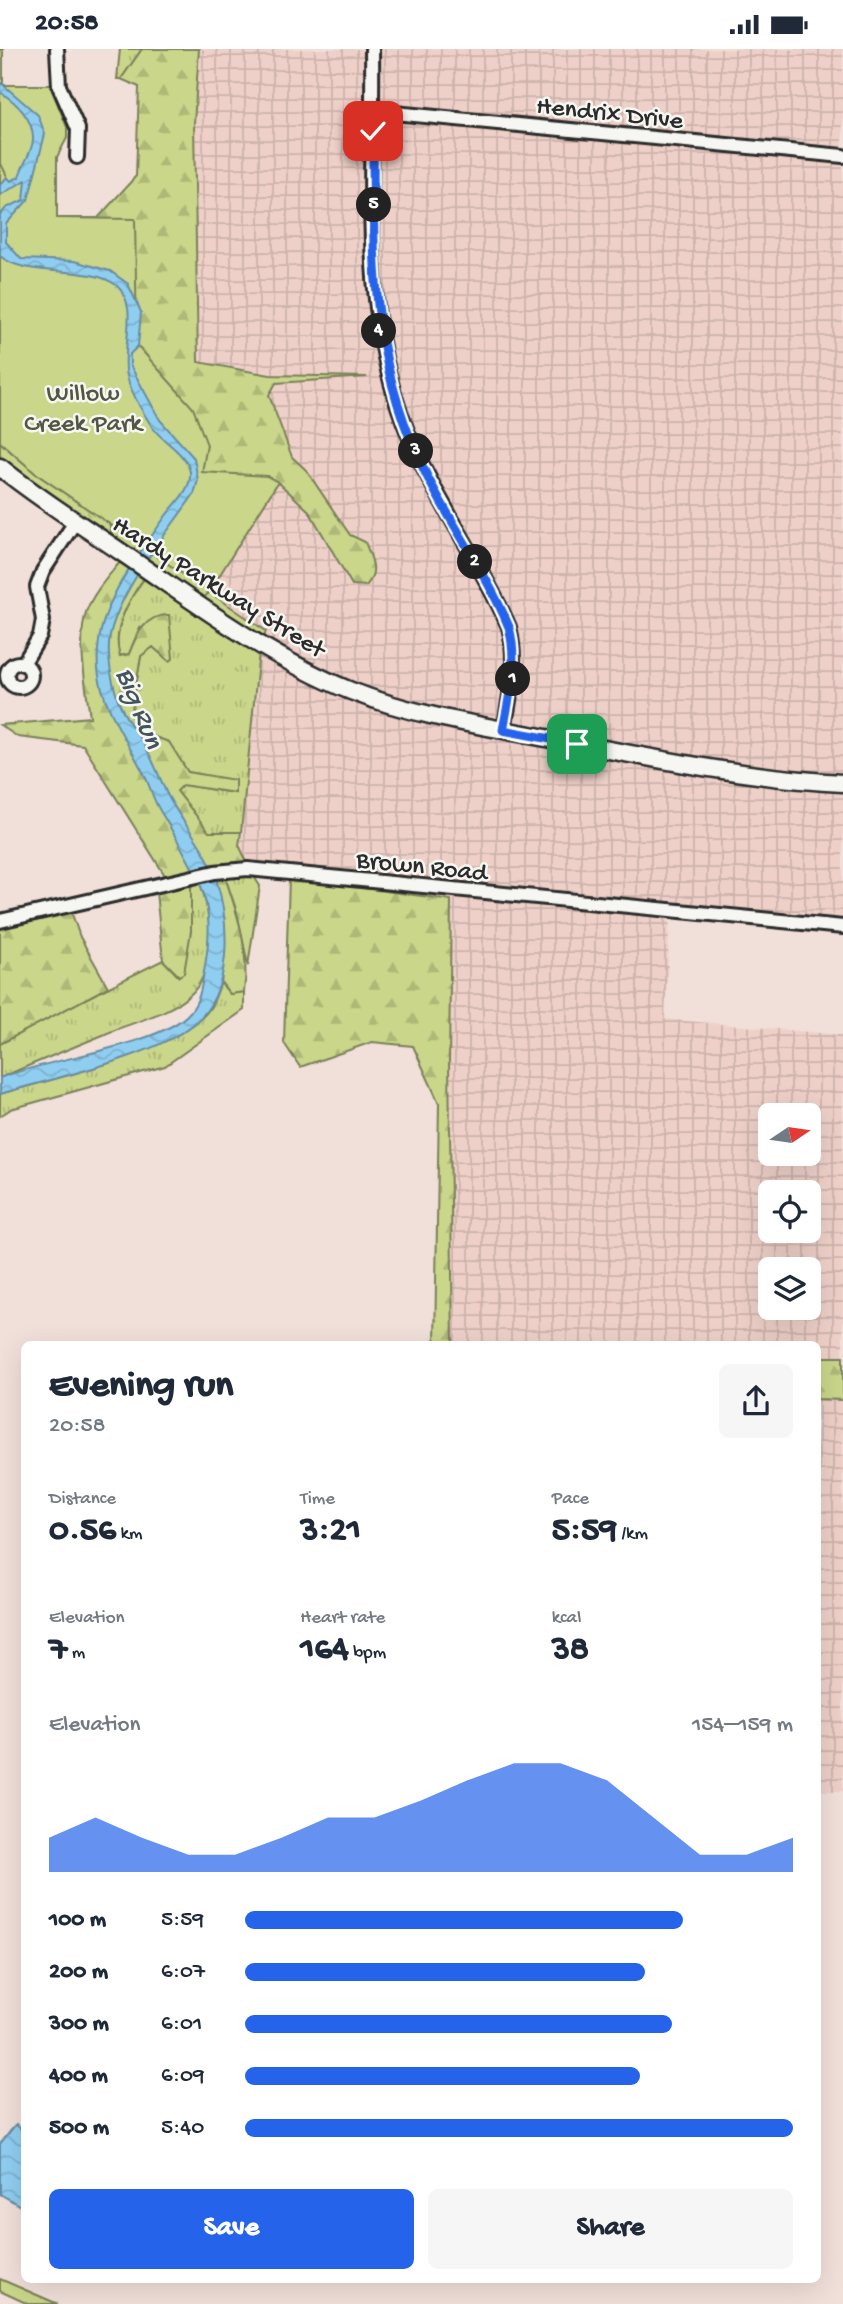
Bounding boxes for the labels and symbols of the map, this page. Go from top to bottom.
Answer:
street label: Hendrix Drive [535,92,685,139]
pin [343,101,403,161]
pin: 5 [356,187,392,223]
pin: 4 [362,313,396,349]
park label: Willow Creek Park [24,380,144,441]
pin: 3 [398,433,434,469]
street label: Hardy Parkway Street [105,511,332,668]
pin: 2 [458,545,492,579]
pin: 1 [496,661,530,697]
water label: Big Run [107,664,169,754]
pin [547,714,607,774]
street label: Brown Road [354,846,490,891]
north arrow [758,1103,821,1165]

